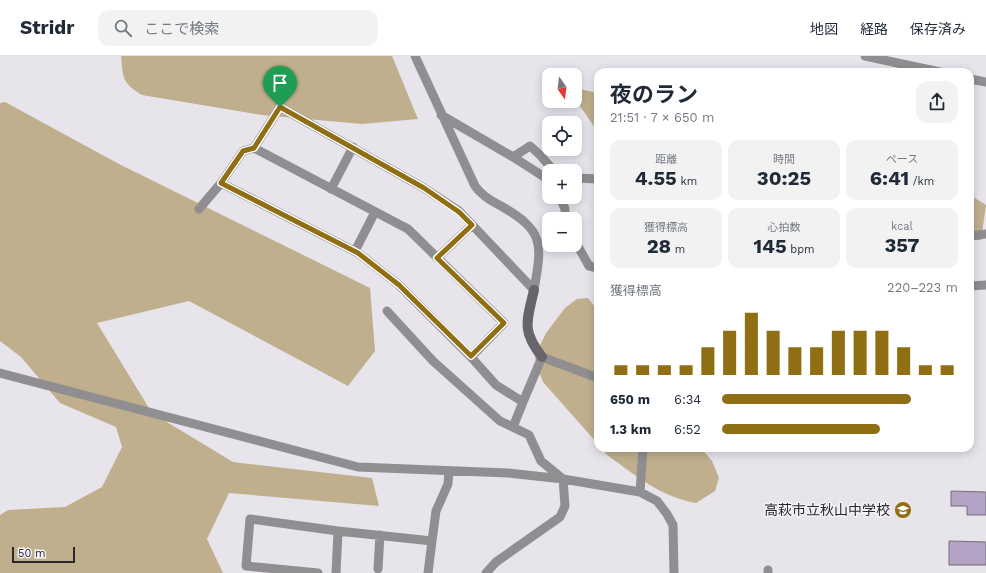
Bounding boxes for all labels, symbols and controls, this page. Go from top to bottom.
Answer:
search box [98,10,378,46]
text: Stridr [20,16,74,39]
icon: search [112,17,134,39]
text: ここで検索 [144,20,219,38]
text: 地図 [810,21,838,37]
text: 経路 [860,21,888,37]
text: 保存済み [910,21,966,37]
pin [263,66,297,107]
north arrow [542,68,582,108]
map controls [542,68,582,252]
icon: arrive [269,72,291,94]
button: share [916,81,958,123]
text: 夜のラン [610,82,698,107]
text: 21:51 · 7 × 650 m [610,110,714,125]
button: locate [542,116,582,156]
text: 距離 [655,153,677,166]
text: 時間 [773,153,795,166]
text: ペース [886,153,918,166]
button: + [542,164,582,204]
text: 4.55 [635,166,677,190]
text: 30:25 [757,166,811,190]
text: 6:41 [870,166,909,190]
text: km [677,175,697,188]
text: /km [909,175,934,188]
button: − [542,212,582,252]
text: kcal [891,220,913,233]
text: 獲得標高 [644,221,688,234]
text: 心拍数 [768,221,801,234]
text: 357 [884,233,920,257]
text: 28 [647,234,671,258]
text: 145 [753,234,787,258]
text: m [671,243,685,256]
text: bpm [787,243,815,256]
text: 220–223 m [887,280,958,295]
text: 獲得標高 [610,283,662,298]
text: 650 m [610,392,650,407]
text: 6:34 [674,392,701,407]
text: 1.3 km [610,422,651,437]
text: 6:52 [674,422,701,437]
school or university icon: 高萩市立秋山中学校 [893,500,913,520]
place label: 高萩市立秋山中学校 [764,502,890,518]
scale bar [12,545,75,564]
text: 50 m [18,547,45,560]

